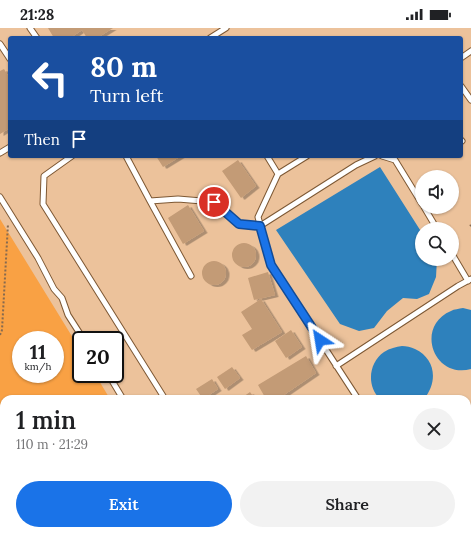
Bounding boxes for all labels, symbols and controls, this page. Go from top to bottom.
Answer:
text: 21:28 [20,5,54,24]
text: 80 m [90,49,157,85]
icon: left [24,52,76,104]
text: Turn left [90,84,163,107]
icon: arrive [68,128,90,150]
text: Then [24,130,60,149]
map controls [415,170,459,266]
button: sound [415,170,459,214]
pin [197,185,231,219]
icon: arrive [203,191,225,213]
button: search [415,222,459,266]
position arrow [299,319,341,361]
speed limit sign: 20 [72,331,124,383]
text: 11 [30,339,46,364]
text: km/h [24,360,52,373]
text: 1 min [16,405,76,436]
button: close [413,408,455,450]
text: 110 m · 21:29 [16,436,88,453]
button: Exit [16,481,232,527]
button: Share [240,481,455,527]

